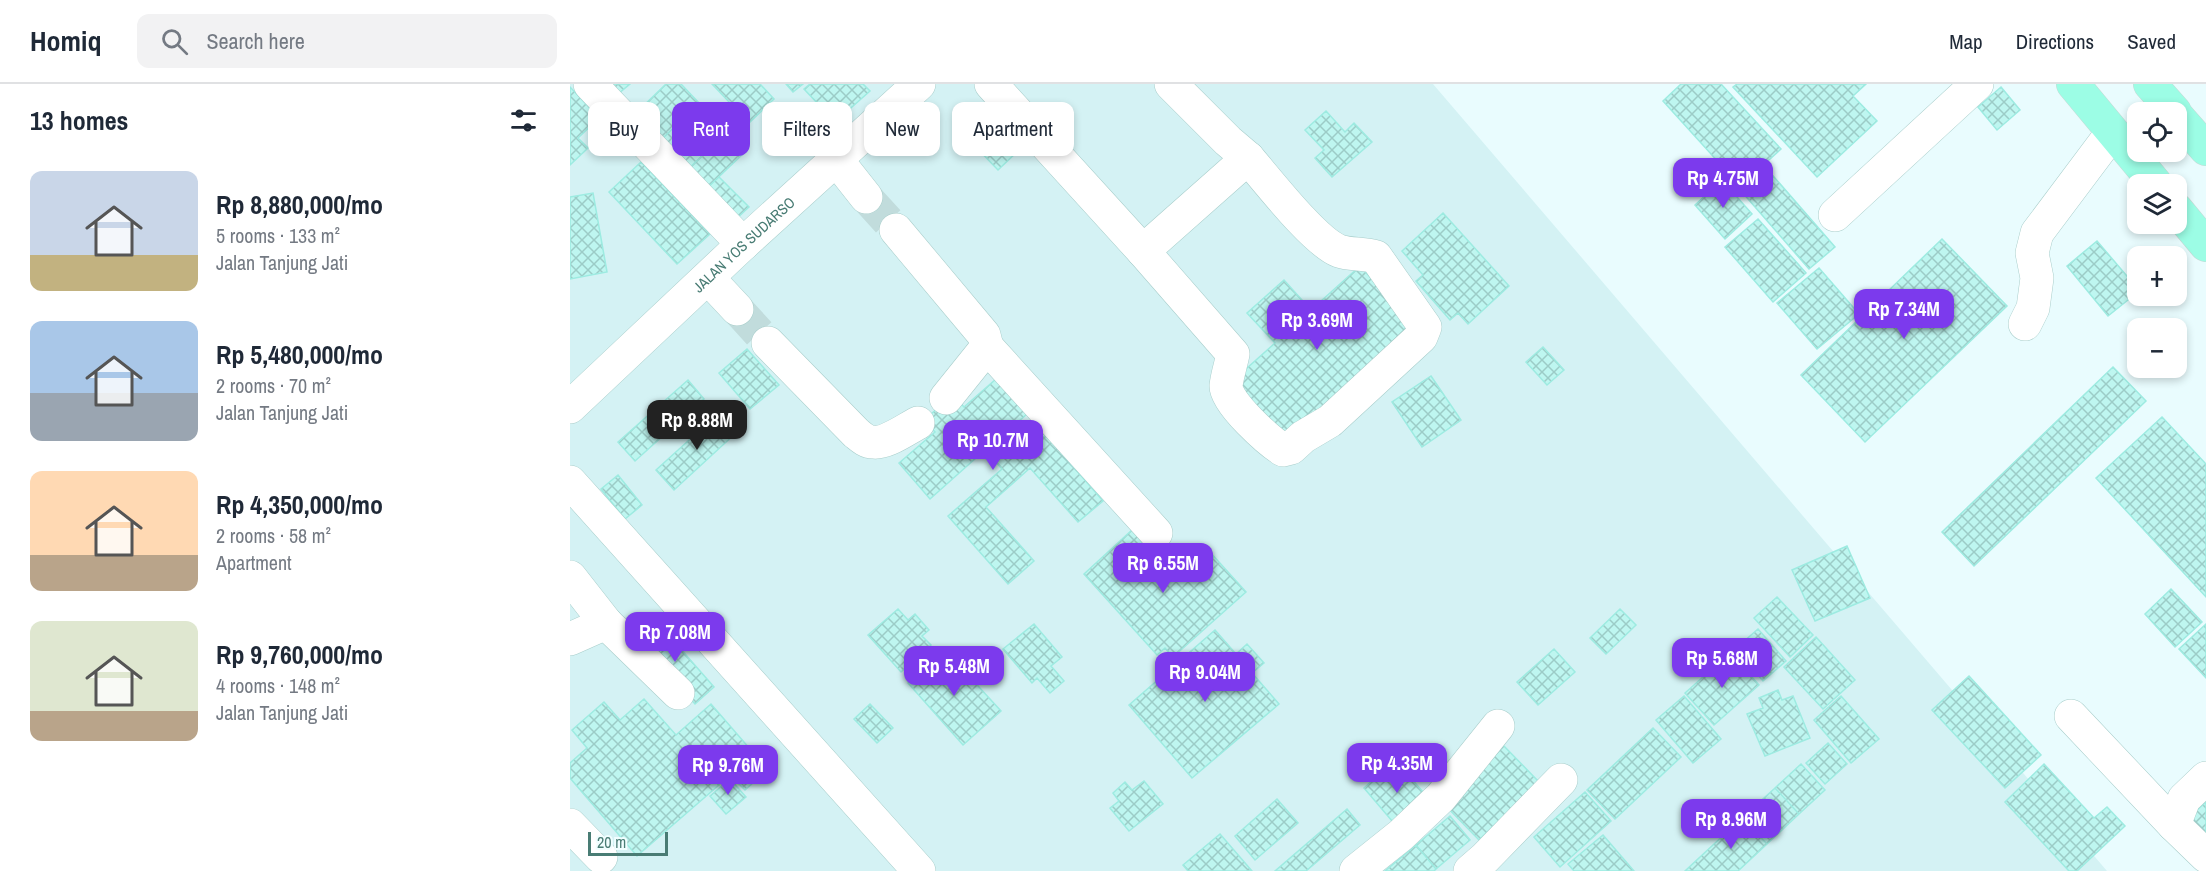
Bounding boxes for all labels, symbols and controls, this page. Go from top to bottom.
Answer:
search box [137,14,557,68]
text: Homiq [30,22,101,60]
icon: search [158,25,191,58]
text: Search here [206,26,305,56]
text: Map [1949,27,1983,56]
text: Directions [2016,27,2094,56]
text: Saved [2127,27,2176,56]
chip: Buy [588,102,660,156]
chip: Rent [672,102,750,156]
chip: Filters [762,102,852,156]
chip: New [864,102,940,156]
chip: Apartment [952,102,1074,156]
map controls [2127,102,2187,378]
button: locate [2127,102,2187,162]
text: 13 homes [30,103,128,138]
icon: filters [507,104,540,137]
pin: Rp 4.75M [1661,158,1785,209]
text: Rp 4.75M [1687,164,1759,191]
button: layers [2127,174,2187,234]
text: Rp 8,880,000/mo [216,187,383,222]
street label: JALAN YOS SUDARSO [688,192,799,297]
icon: home [78,195,150,267]
text: 5 rooms · 133 m² [216,222,340,249]
button: + [2127,246,2187,306]
text: Jalan Tanjung Jati [216,249,348,276]
pin: Rp 7.34M [1842,289,1966,340]
text: Rp 7.34M [1868,295,1940,322]
pin: Rp 3.69M [1255,300,1379,351]
text: Rp 3.69M [1281,306,1353,333]
button: − [2127,318,2187,378]
text: Rp 5,480,000/mo [216,337,383,372]
icon: home [78,345,150,417]
text: 2 rooms · 70 m² [216,372,331,399]
text: Jalan Tanjung Jati [216,399,348,426]
pin: Rp 8.88M [635,400,759,451]
text: Rp 8.88M [661,406,733,433]
pin: Rp 10.7M [931,420,1055,471]
text: Rp 10.7M [957,426,1029,453]
text: Rp 4,350,000/mo [216,487,383,522]
icon: home [78,495,150,567]
text: 2 rooms · 58 m² [216,522,331,549]
pin: Rp 6.55M [1101,543,1225,594]
text: Apartment [216,549,292,576]
text: Rp 6.55M [1127,549,1199,576]
pin: Rp 7.08M [613,612,737,663]
text: Rp 7.08M [639,618,711,645]
text: Rp 9,760,000/mo [216,637,383,672]
pin: Rp 5.68M [1660,638,1784,689]
text: Rp 5.68M [1686,644,1758,671]
icon: home [78,645,150,717]
pin: Rp 5.48M [892,646,1016,697]
text: Rp 5.48M [918,652,990,679]
pin: Rp 9.04M [1143,652,1267,703]
text: Rp 9.04M [1169,658,1241,685]
text: 4 rooms · 148 m² [216,672,340,699]
text: Jalan Tanjung Jati [216,699,348,726]
pin: Rp 4.35M [1335,743,1459,794]
pin: Rp 9.76M [666,745,790,796]
text: Rp 4.35M [1361,749,1433,776]
text: Rp 9.76M [692,751,764,778]
pin: Rp 8.96M [1669,799,1793,850]
text: Rp 8.96M [1695,805,1767,832]
scale bar [588,829,668,856]
text: 20 m [597,831,626,853]

